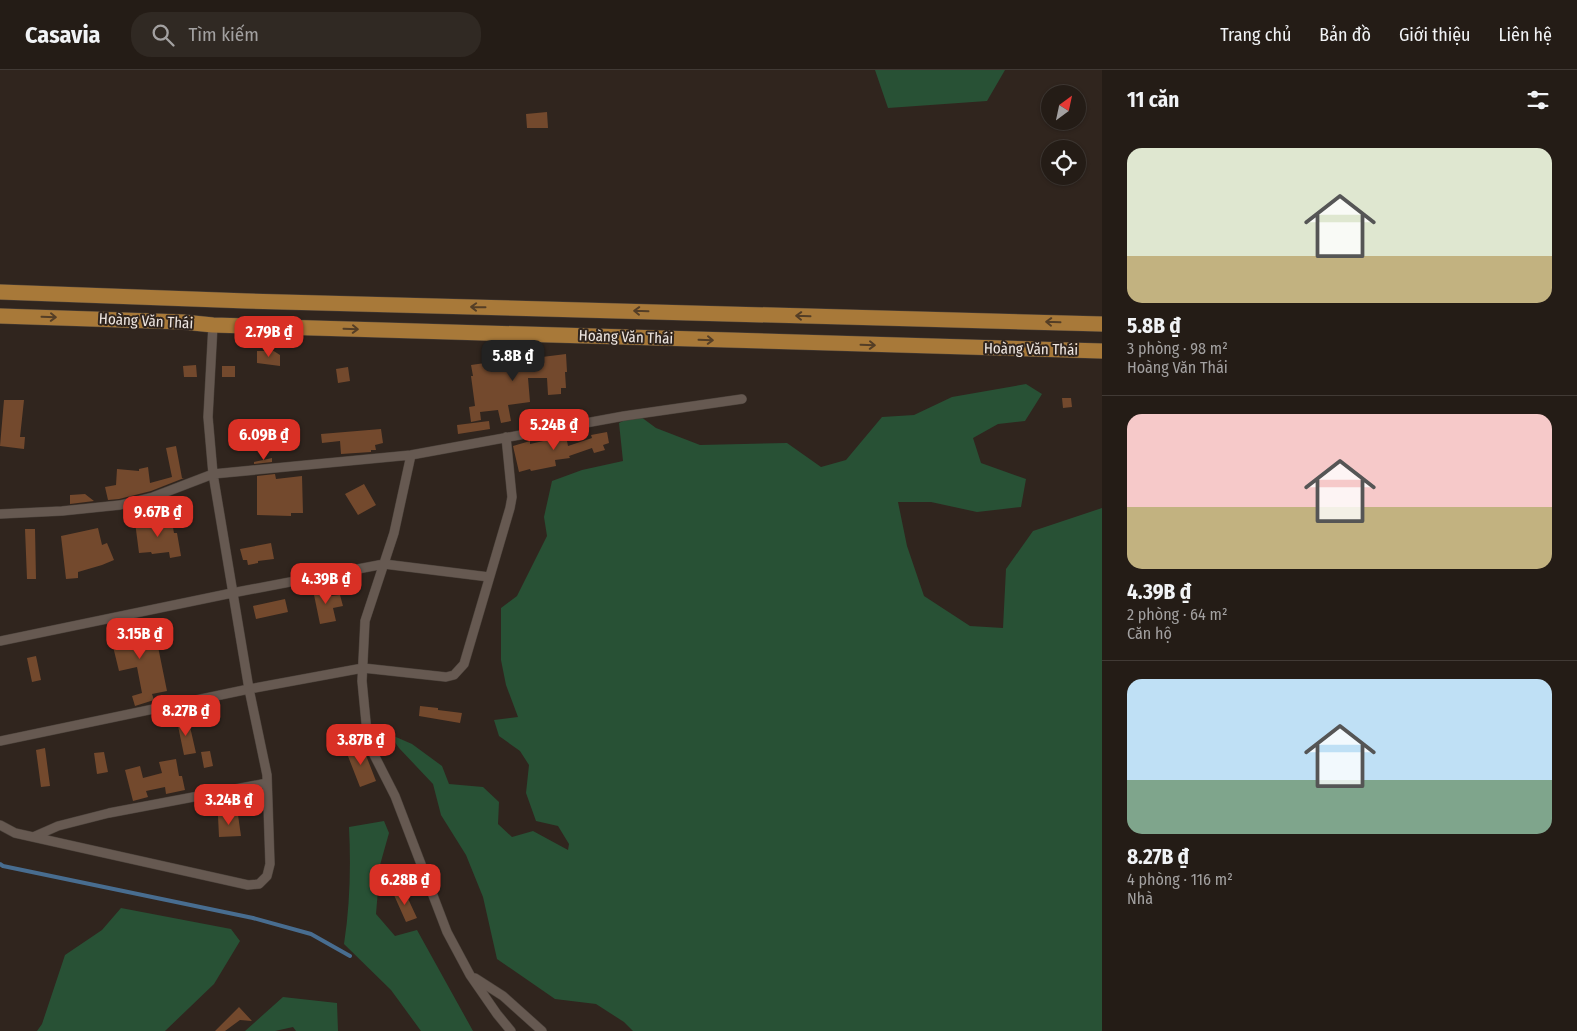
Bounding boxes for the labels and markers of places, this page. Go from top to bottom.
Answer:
pin: 2.79B ₫ [223,316,315,358]
pin: 5.8B ₫ [472,340,554,382]
pin: 5.24B ₫ [508,408,600,451]
pin: 6.09B ₫ [218,418,310,461]
pin: 9.67B ₫ [112,496,204,538]
pin: 4.39B ₫ [280,562,372,605]
pin: 3.15B ₫ [94,618,186,660]
pin: 8.27B ₫ [140,694,232,737]
pin: 3.87B ₫ [315,724,407,766]
pin: 3.24B ₫ [183,784,275,826]
pin: 6.28B ₫ [359,864,451,906]

